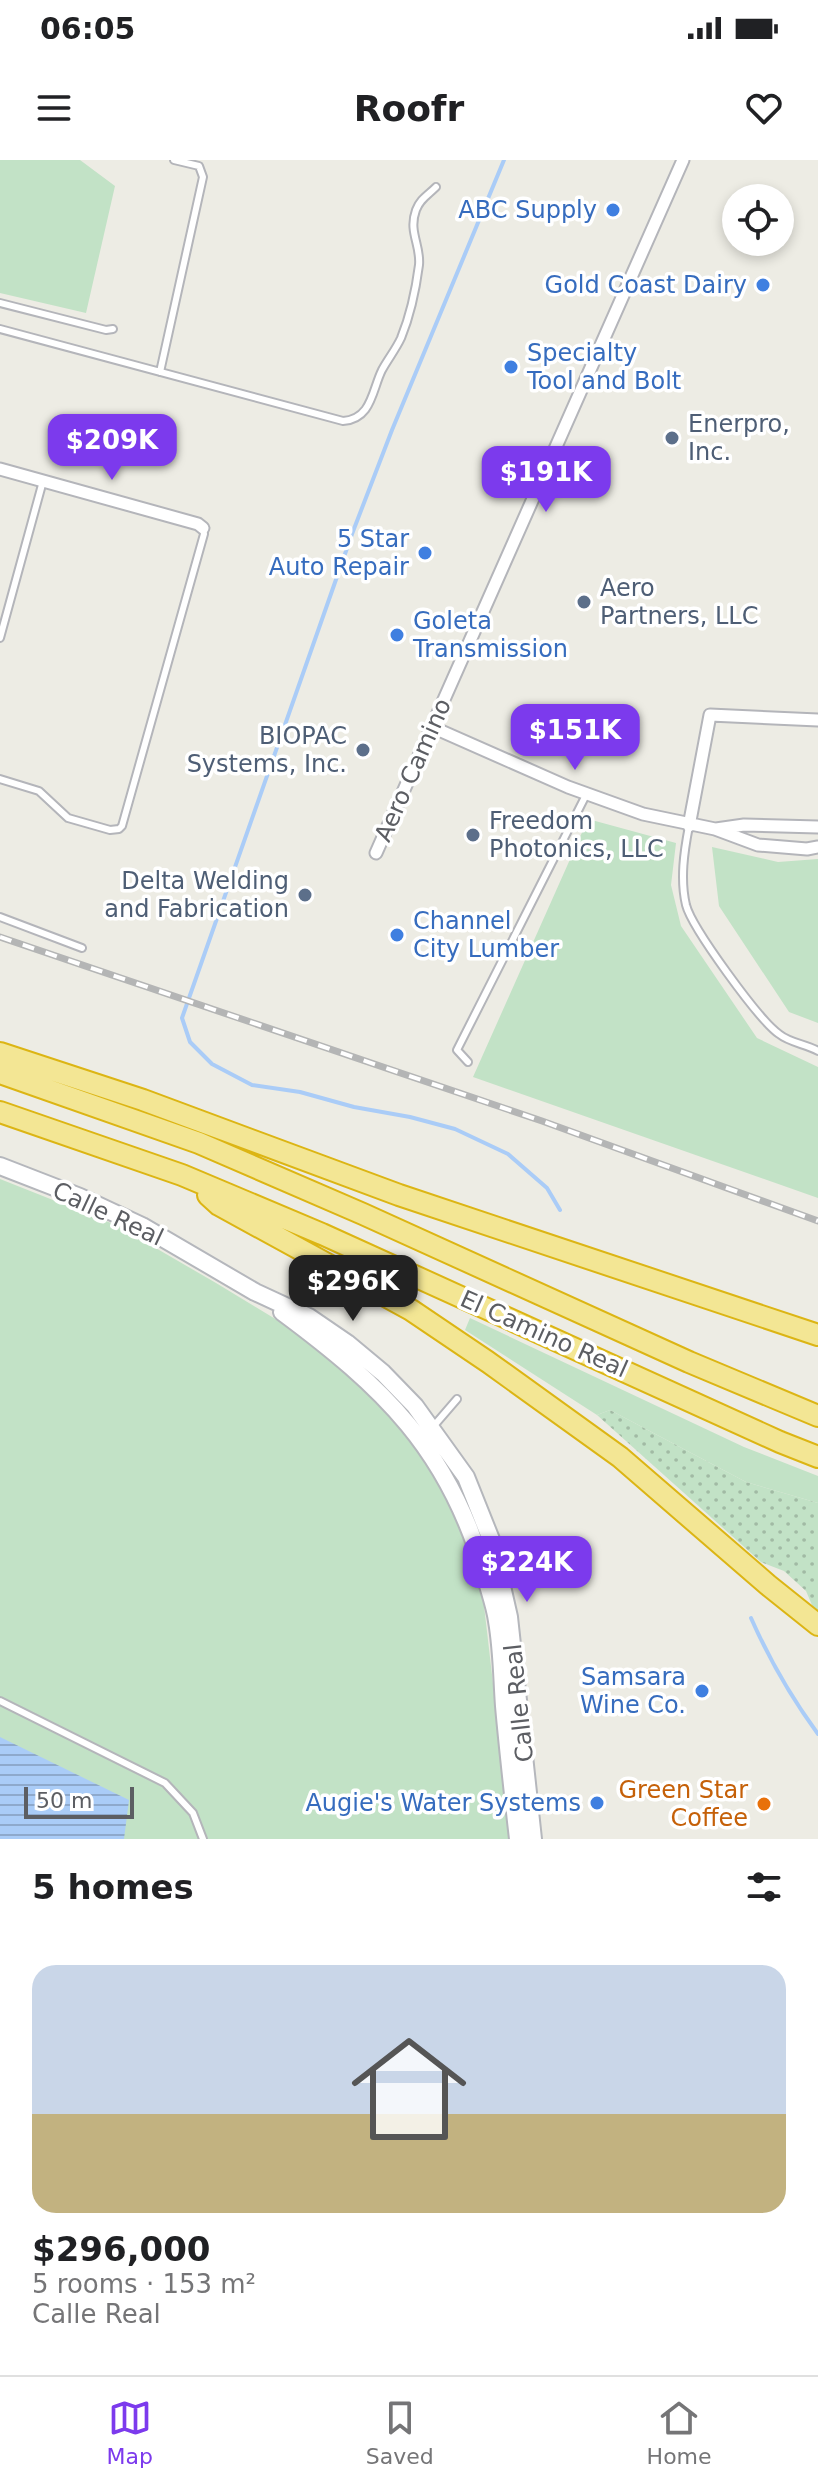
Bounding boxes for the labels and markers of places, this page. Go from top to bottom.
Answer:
place label: ABC Supply [458,196,597,224]
marker: ABC Supply [604,201,622,219]
place label: Gold Coast Dairy [545,271,747,299]
marker: Gold Coast Dairy [754,276,772,294]
place label: Specialty Tool and Bolt [526,339,681,395]
marker: Specialty Tool and Bolt [502,358,520,376]
place label: Enerpro, Inc. [688,410,790,466]
pin: $209K [56,414,168,482]
marker: Enerpro, Inc. [663,429,681,447]
pin: $191K [490,446,602,514]
place label: 5 Star Auto Repair [269,525,409,581]
marker: 5 Star Auto Repair [416,544,434,562]
place label: Aero Partners, LLC [600,574,758,630]
marker: Aero Partners, LLC [575,593,593,611]
place label: Goleta Transmission [412,607,568,663]
marker: Goleta Transmission [388,626,406,644]
pin: $151K [519,704,631,772]
place label: BIOPAC Systems, Inc. [187,722,347,778]
marker: BIOPAC Systems, Inc. [354,741,372,759]
place label: Freedom Photonics, LLC [489,807,664,863]
marker: Freedom Photonics, LLC [464,826,482,844]
place label: Delta Welding and Fabrication [104,867,289,923]
marker: Delta Welding and Fabrication [296,886,314,904]
place label: Channel City Lumber [413,907,559,963]
marker: Channel City Lumber [388,926,406,944]
pin: $296K [297,1255,409,1323]
pin: $224K [471,1536,583,1604]
place label: Samsara Wine Co. [580,1663,686,1719]
marker: Samsara Wine Co. [693,1682,711,1700]
place label: Green Star Coffee [618,1776,748,1832]
place label: Augie's Water Systems [305,1789,581,1817]
marker: Augie's Water Systems [588,1794,606,1812]
marker: Green Star Coffee [755,1795,773,1813]

